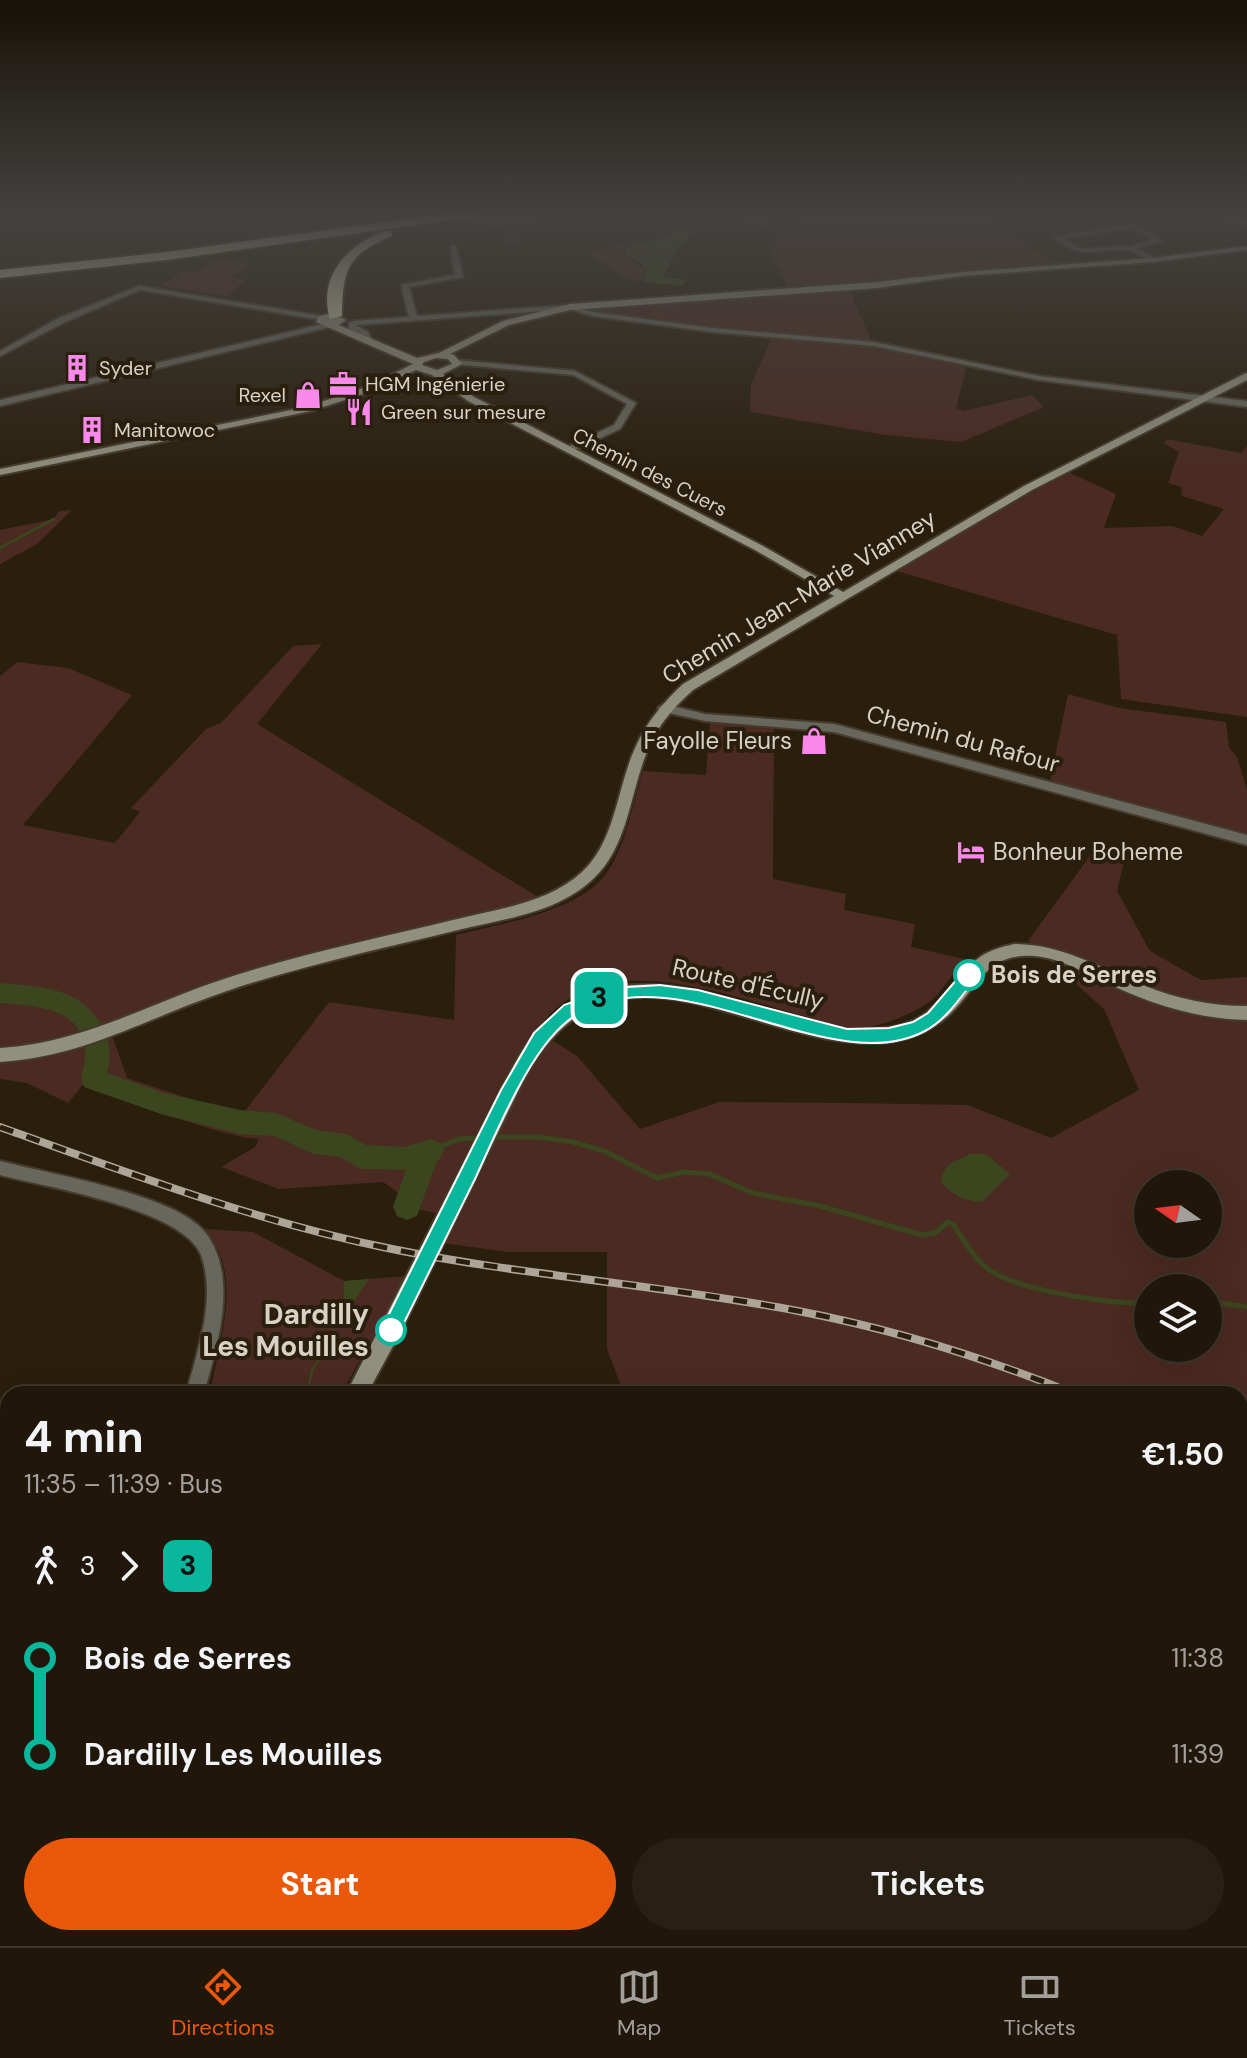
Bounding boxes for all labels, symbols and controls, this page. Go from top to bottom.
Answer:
building icon: Syder [62,353,92,383]
place label: Syder [99,355,152,381]
office icon: HGM Ingénierie [328,369,358,399]
place label: HGM Ingénierie [365,371,505,397]
shop icon: Rexel [293,380,323,410]
place label: Rexel [239,382,286,408]
restaurant icon: Green sur mesure [344,397,374,427]
place label: Green sur mesure [381,399,546,425]
building icon: Manitowoc [77,415,107,445]
place label: Manitowoc [114,417,215,443]
street label: Chemin des Cuers [568,422,732,522]
street label: Chemin Jean-Marie Vianney [656,502,941,691]
street label: Chemin du Rafour [863,698,1063,779]
place label: Fayolle Fleurs [644,725,792,756]
shop icon: Fayolle Fleurs [799,726,829,756]
place label: Bonheur Boheme [993,836,1183,867]
hotel icon: Bonheur Boheme [956,837,986,867]
street label: Route d'Écully [669,951,827,1016]
place label: Bois de Serres [991,959,1157,990]
marker: Bois de Serres [954,960,984,990]
line badge: 3 [573,972,625,1024]
text: 3 [591,979,607,1016]
north arrow [1134,1170,1222,1258]
map controls [1134,1170,1222,1362]
button: layers [1134,1274,1222,1362]
place label: Dardilly Les Mouilles [202,1296,369,1365]
marker: Dardilly Les Mouilles [376,1315,406,1345]
text: 4 min [24,1408,144,1466]
text: €1.50 [1142,1435,1224,1474]
text: 11:35 – 11:39 · Bus [24,1467,223,1501]
icon: walk [24,1544,68,1588]
icon: forward [107,1544,151,1588]
text: 3 [179,1547,196,1584]
text: 3 [80,1549,95,1583]
text: Bois de Serres [84,1639,292,1678]
text: 11:38 [1171,1641,1224,1675]
text: Dardilly Les Mouilles [84,1735,383,1774]
text: 11:39 [1172,1737,1224,1771]
button: Start [24,1838,616,1930]
button: Tickets [632,1838,1224,1930]
tab: Directions [171,1965,275,2042]
tab: Map [617,1965,661,2042]
tab: Tickets [1004,1965,1076,2042]

